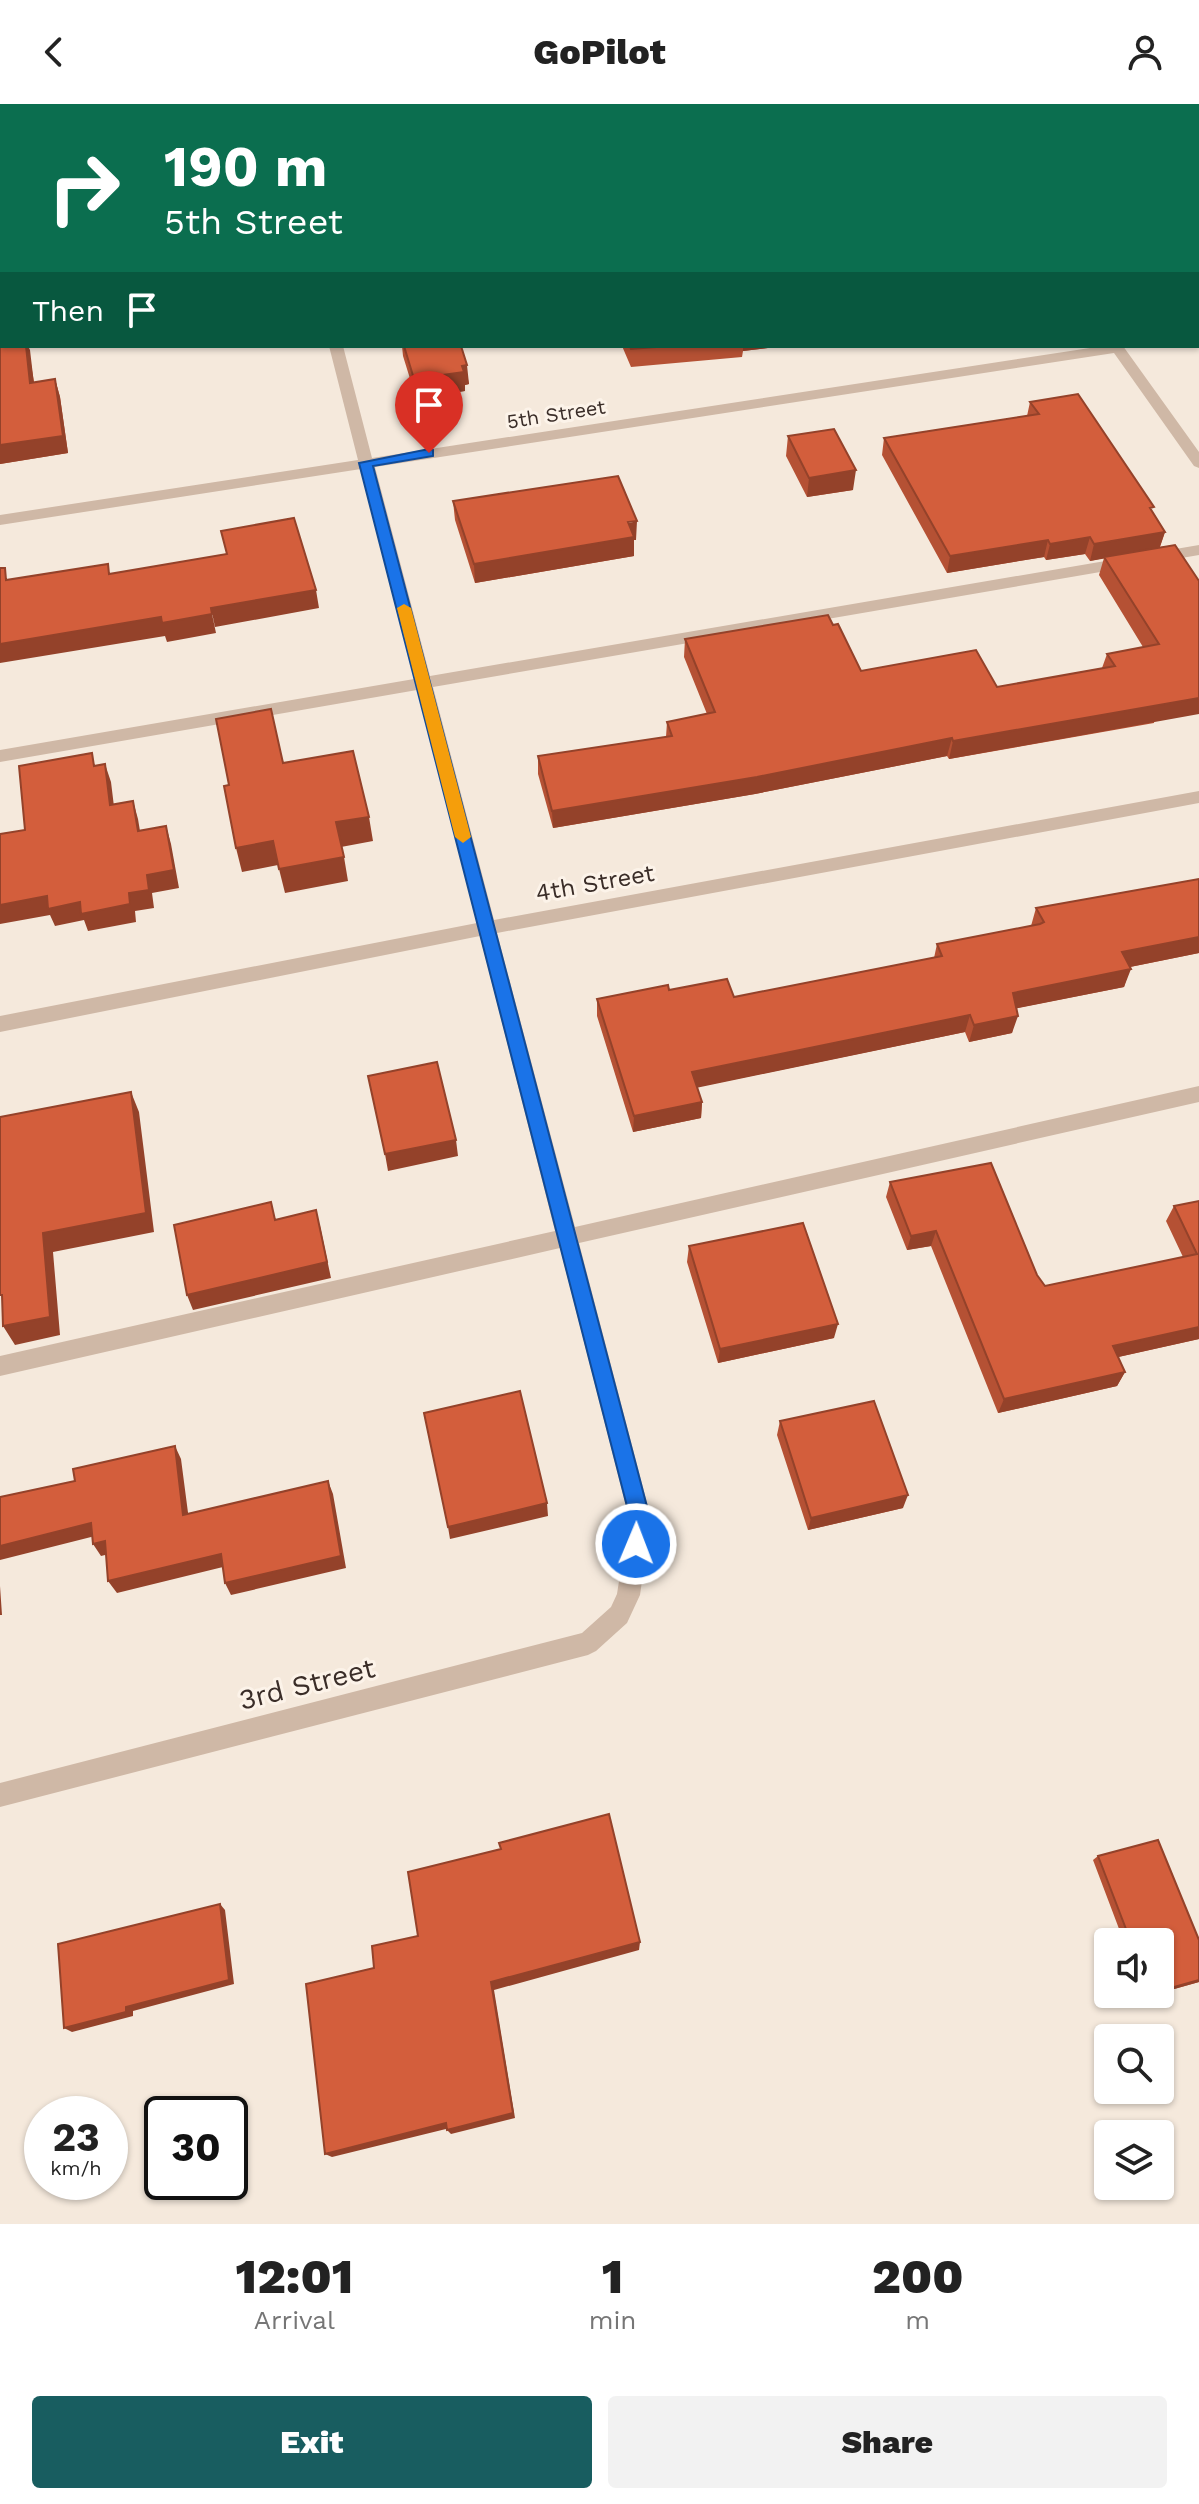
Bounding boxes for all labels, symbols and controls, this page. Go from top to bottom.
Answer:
icon: back [32,30,76,74]
icon: person [1123,30,1167,74]
text: GoPilot [533,31,666,73]
text: 190 m [164,134,327,200]
icon: right [32,136,136,240]
text: 5th Street [164,201,343,243]
icon: arrive [120,288,164,332]
text: Then [32,293,104,328]
pin [395,371,463,453]
icon: arrive [407,383,451,427]
street label: 5th Street [505,394,608,434]
street label: 4th Street [533,859,657,907]
position arrow [594,1502,678,1586]
street label: 3rd Street [236,1651,379,1717]
map controls [1094,1928,1174,2200]
button: sound [1094,1928,1174,2008]
button: search [1094,2024,1174,2104]
speed limit sign: 30 [144,2096,248,2200]
text: 23 [52,2114,100,2161]
button: layers [1094,2120,1174,2200]
text: km/h [50,2156,102,2180]
text: 12:01 [236,2248,353,2305]
text: 1 [602,2248,623,2305]
text: 200 [872,2248,963,2305]
text: Arrival [254,2305,335,2335]
text: min [589,2305,636,2335]
text: m [905,2305,930,2335]
button: Exit [32,2396,592,2488]
button: Share [608,2396,1167,2488]

